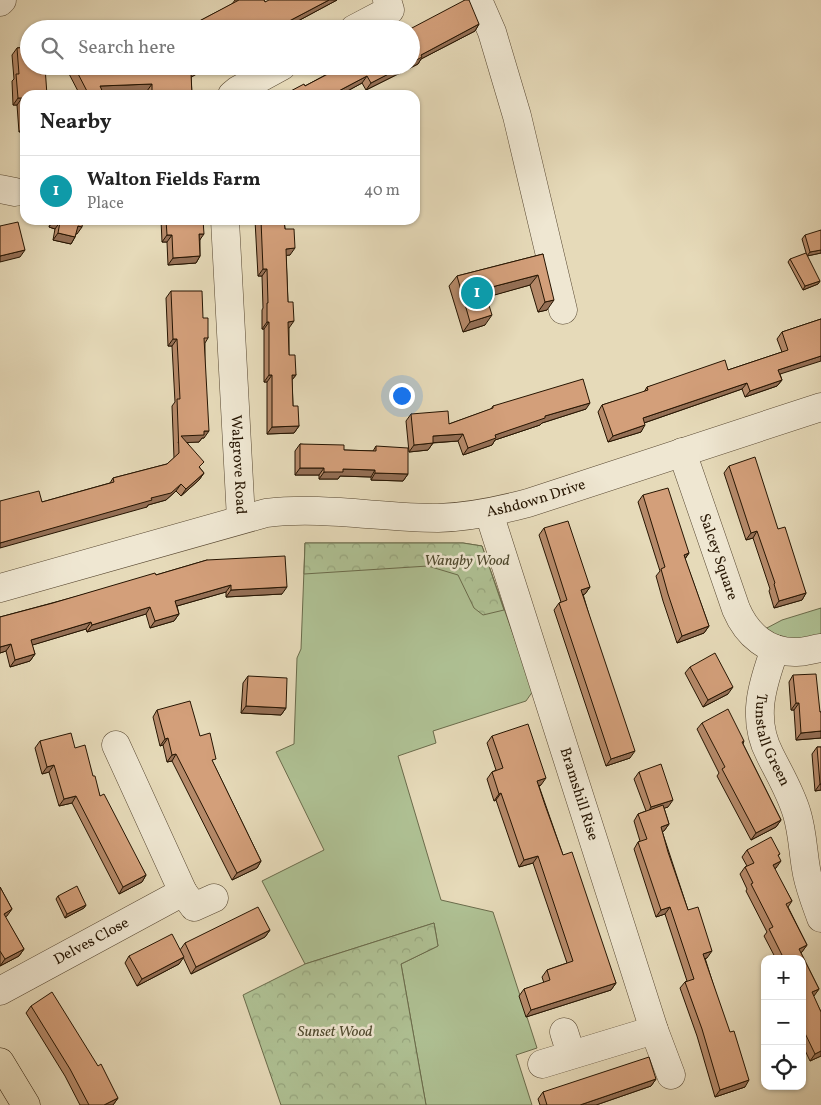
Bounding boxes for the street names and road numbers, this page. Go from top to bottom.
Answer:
street label: Walgrove Road [225,414,251,515]
street label: Ashdown Drive [485,474,588,523]
street label: Salcey Square [693,511,743,603]
street label: Tunstall Green [749,692,795,790]
street label: Bramshill Rise [554,745,603,843]
street label: Delves Close [50,913,133,970]

